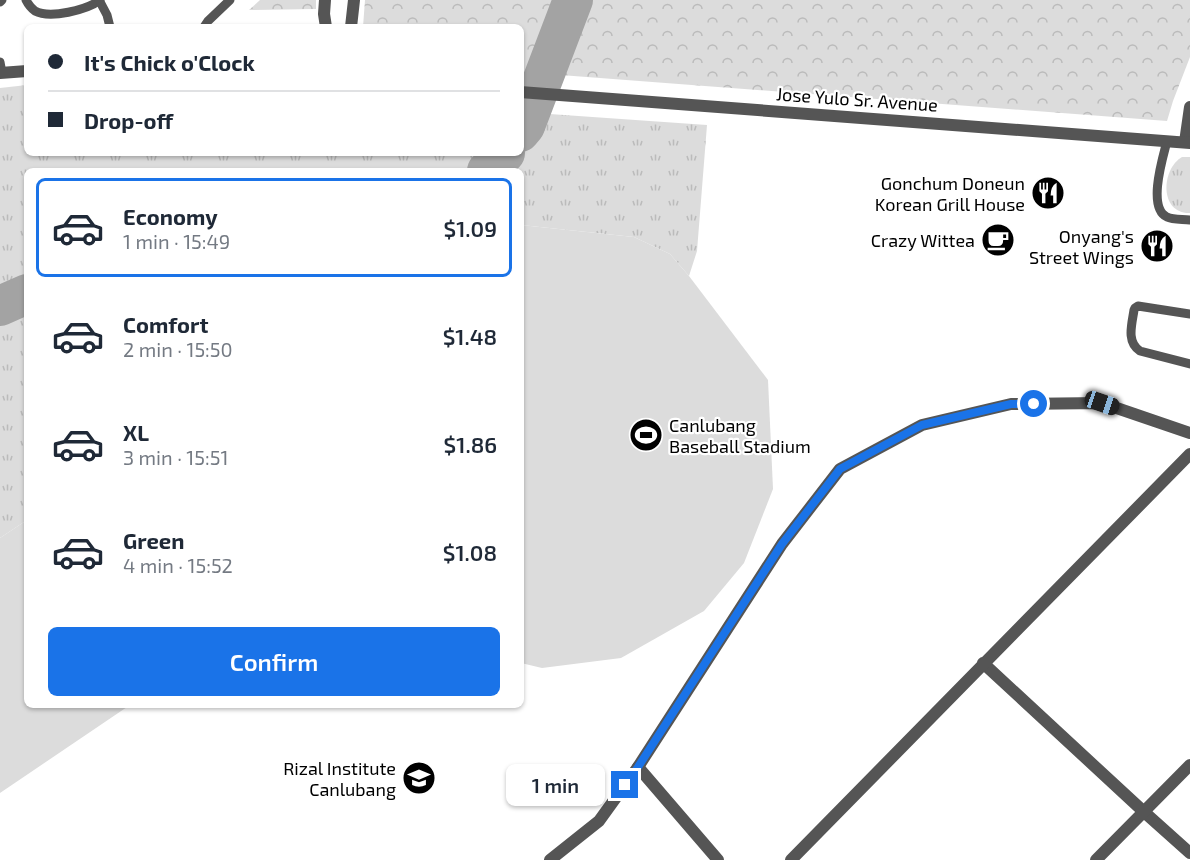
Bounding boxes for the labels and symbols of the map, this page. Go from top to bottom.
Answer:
street label: Jose Yulo Sr. Avenue [775,82,939,116]
place label: Gonchum Doneun Korean Grill House [875,172,1025,215]
restaurant icon: Gonchum Doneun Korean Grill House [1030,175,1066,211]
cafe icon: Crazy Wittea [980,222,1016,258]
place label: Onyang's Street Wings [1029,225,1134,268]
restaurant icon: Onyang's Street Wings [1139,228,1175,264]
place label: Crazy Wittea [871,229,975,251]
car [1082,389,1122,417]
route start [1020,390,1047,417]
place label: Canlubang Baseball Stadium [669,414,811,457]
sports icon: Canlubang Baseball Stadium [628,417,664,453]
place label: Rizal Institute Canlubang [283,757,396,800]
school or university icon: Rizal Institute Canlubang [401,760,437,796]
callout: 1 min [505,764,604,806]
route end [611,771,638,798]

